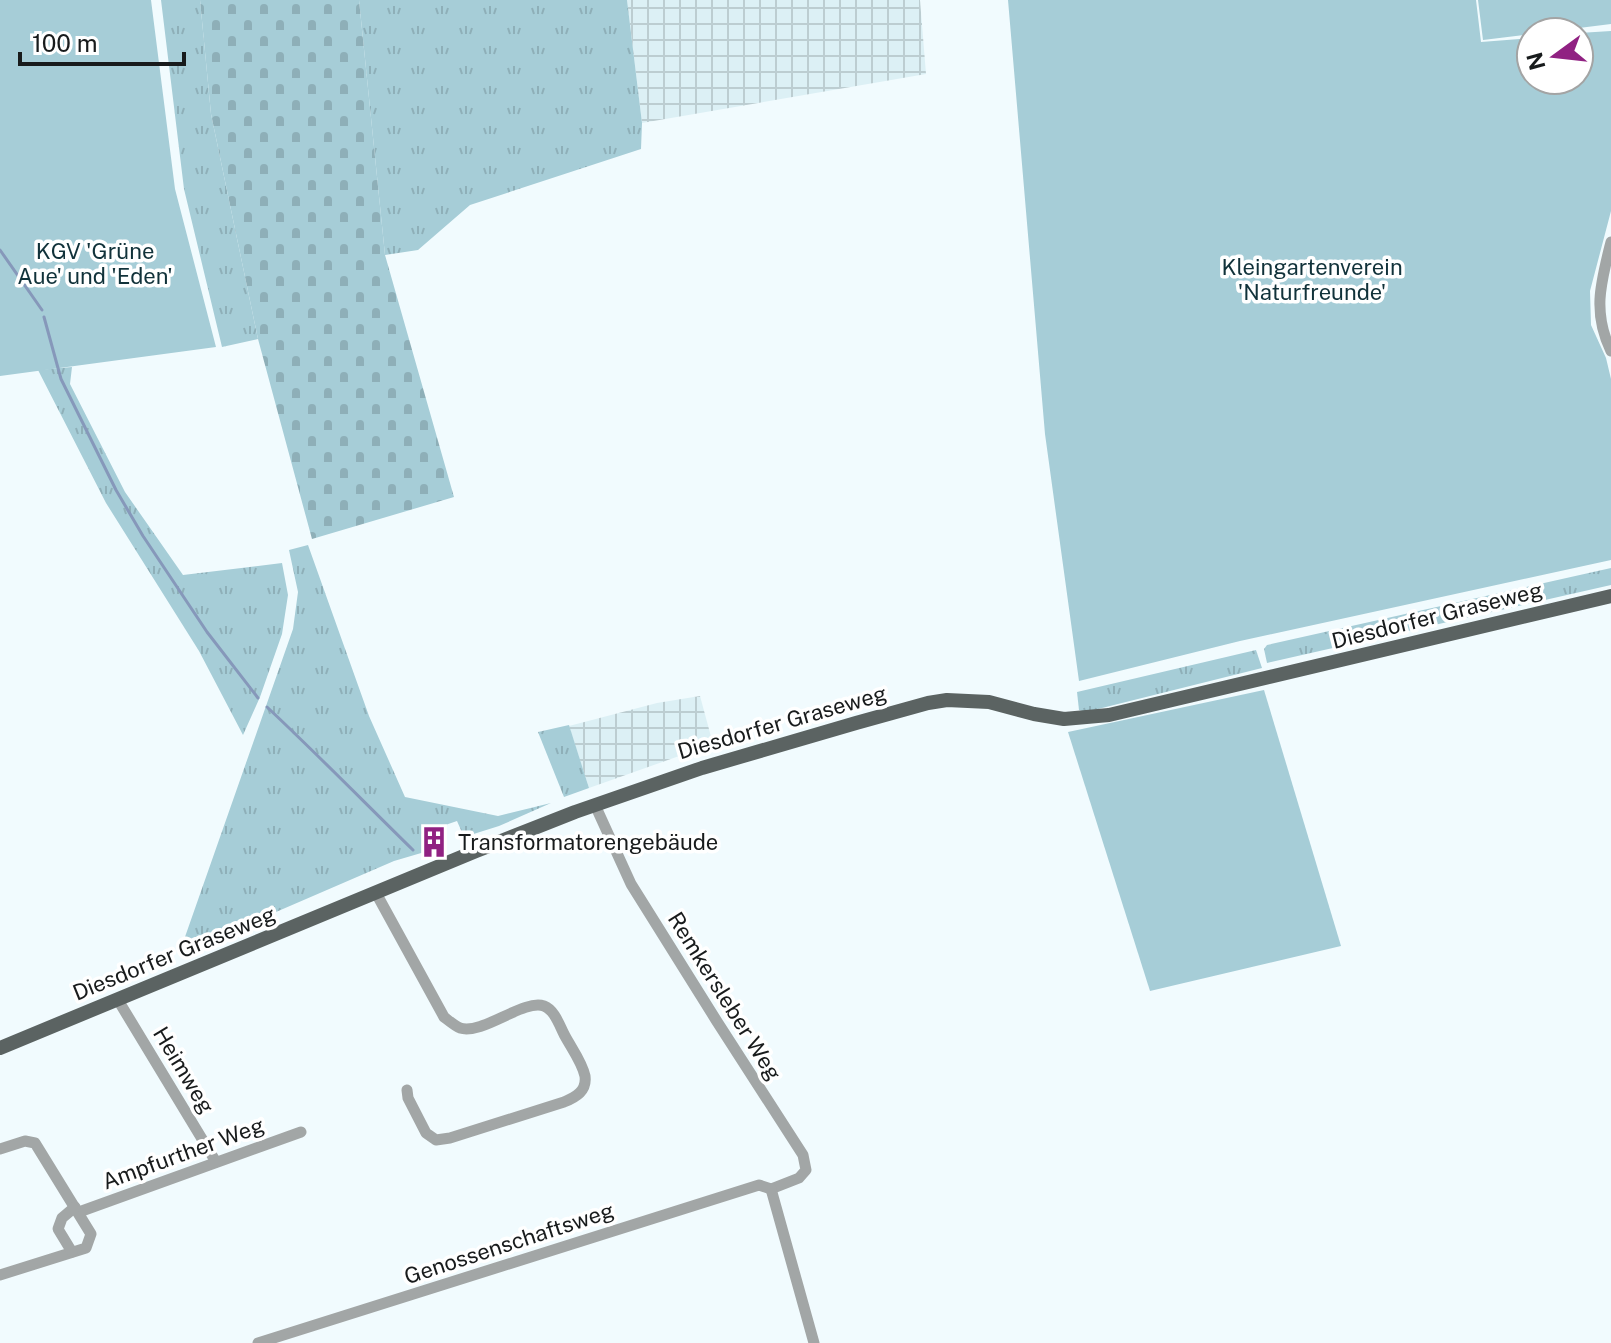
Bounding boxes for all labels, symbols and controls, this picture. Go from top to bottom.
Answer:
scale bar [20,16,184,66]
north arrow [1515,16,1595,96]
text: 100 m [32,29,98,57]
text: N [1521,49,1550,73]
park label: KGV 'Grüne Aue' und 'Eden' [17,238,173,289]
park label: Kleingartenverein 'Naturfreunde' [1221,254,1403,305]
street label: Diesdorfer Graseweg [1329,576,1545,654]
street label: Diesdorfer Graseweg [674,680,890,764]
building icon: Transformatorengebäude [417,825,451,859]
place label: Transformatorengebäude [458,829,718,855]
street label: Diesdorfer Graseweg [69,900,279,1006]
street label: Remkersleber Weg [663,907,787,1085]
street label: Heimweg [148,1022,220,1118]
street label: Ampfurther Weg [98,1112,268,1194]
street label: Genossenschaftsweg [401,1197,617,1289]

